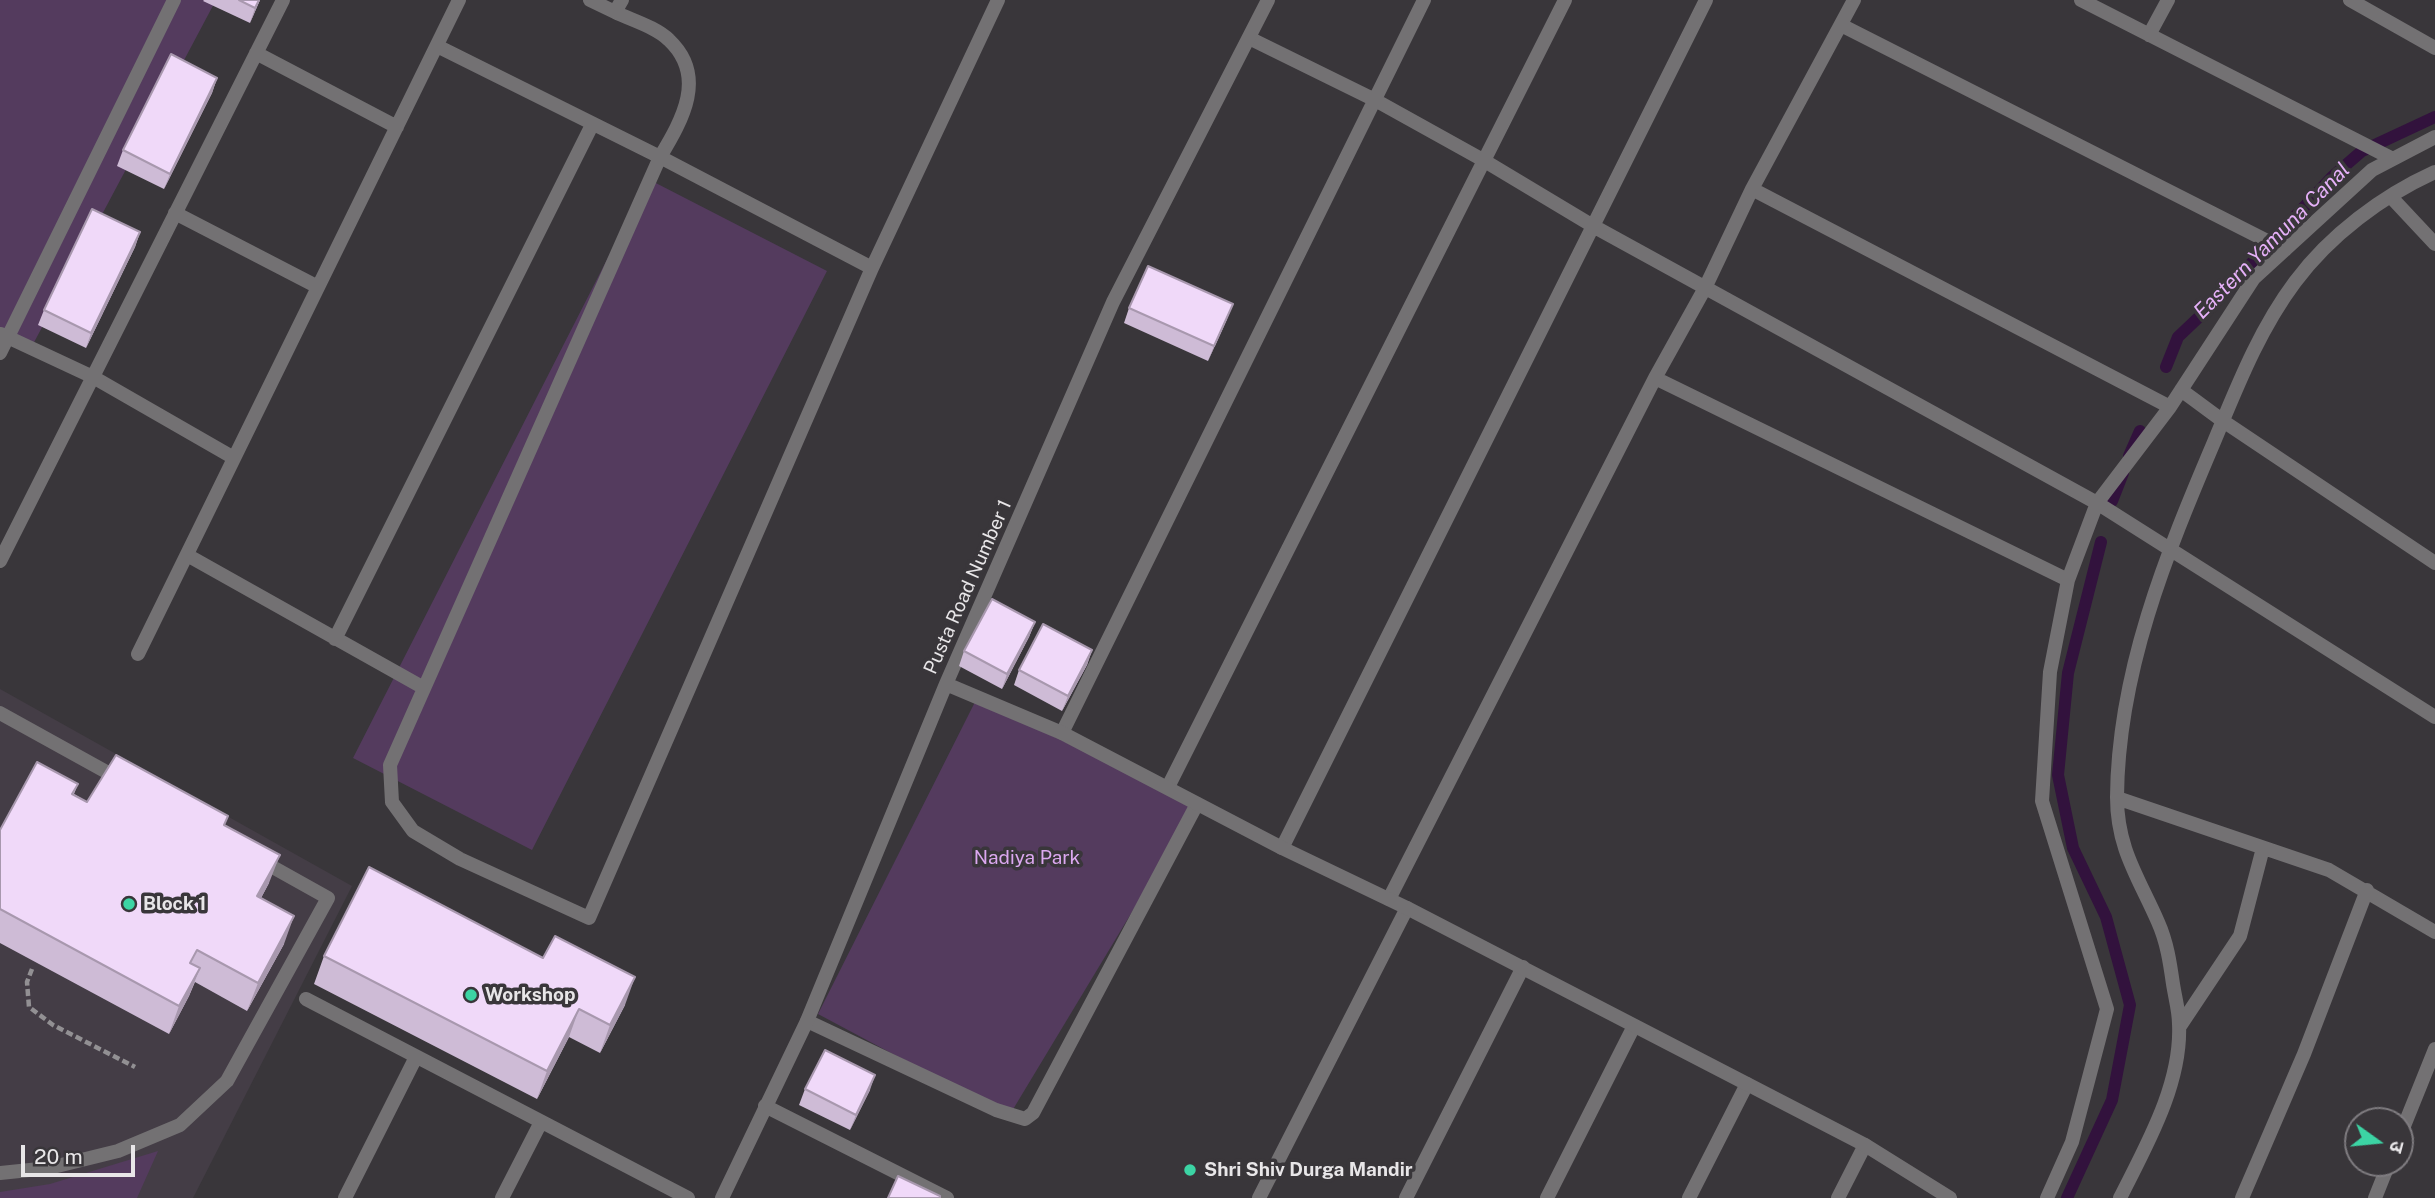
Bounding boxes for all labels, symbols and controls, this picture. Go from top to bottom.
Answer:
water label: Eastern Yamuna Canal [2189,158,2355,324]
street label: Pusta Road Number 1 [919,496,1017,678]
park label: Nadiya Park [974,847,1080,869]
place label: Block 1 [143,893,206,915]
marker: Block 1 [121,896,137,912]
place label: Workshop [485,984,575,1006]
marker: Workshop [463,987,479,1003]
north arrow [2344,1107,2414,1177]
scale bar [24,1132,138,1176]
text: उ [2385,1139,2409,1155]
text: 20 m [34,1144,83,1169]
place label: Shri Shiv Durga Mandir [1204,1159,1413,1181]
marker: Shri Shiv Durga Mandir [1182,1162,1198,1178]

